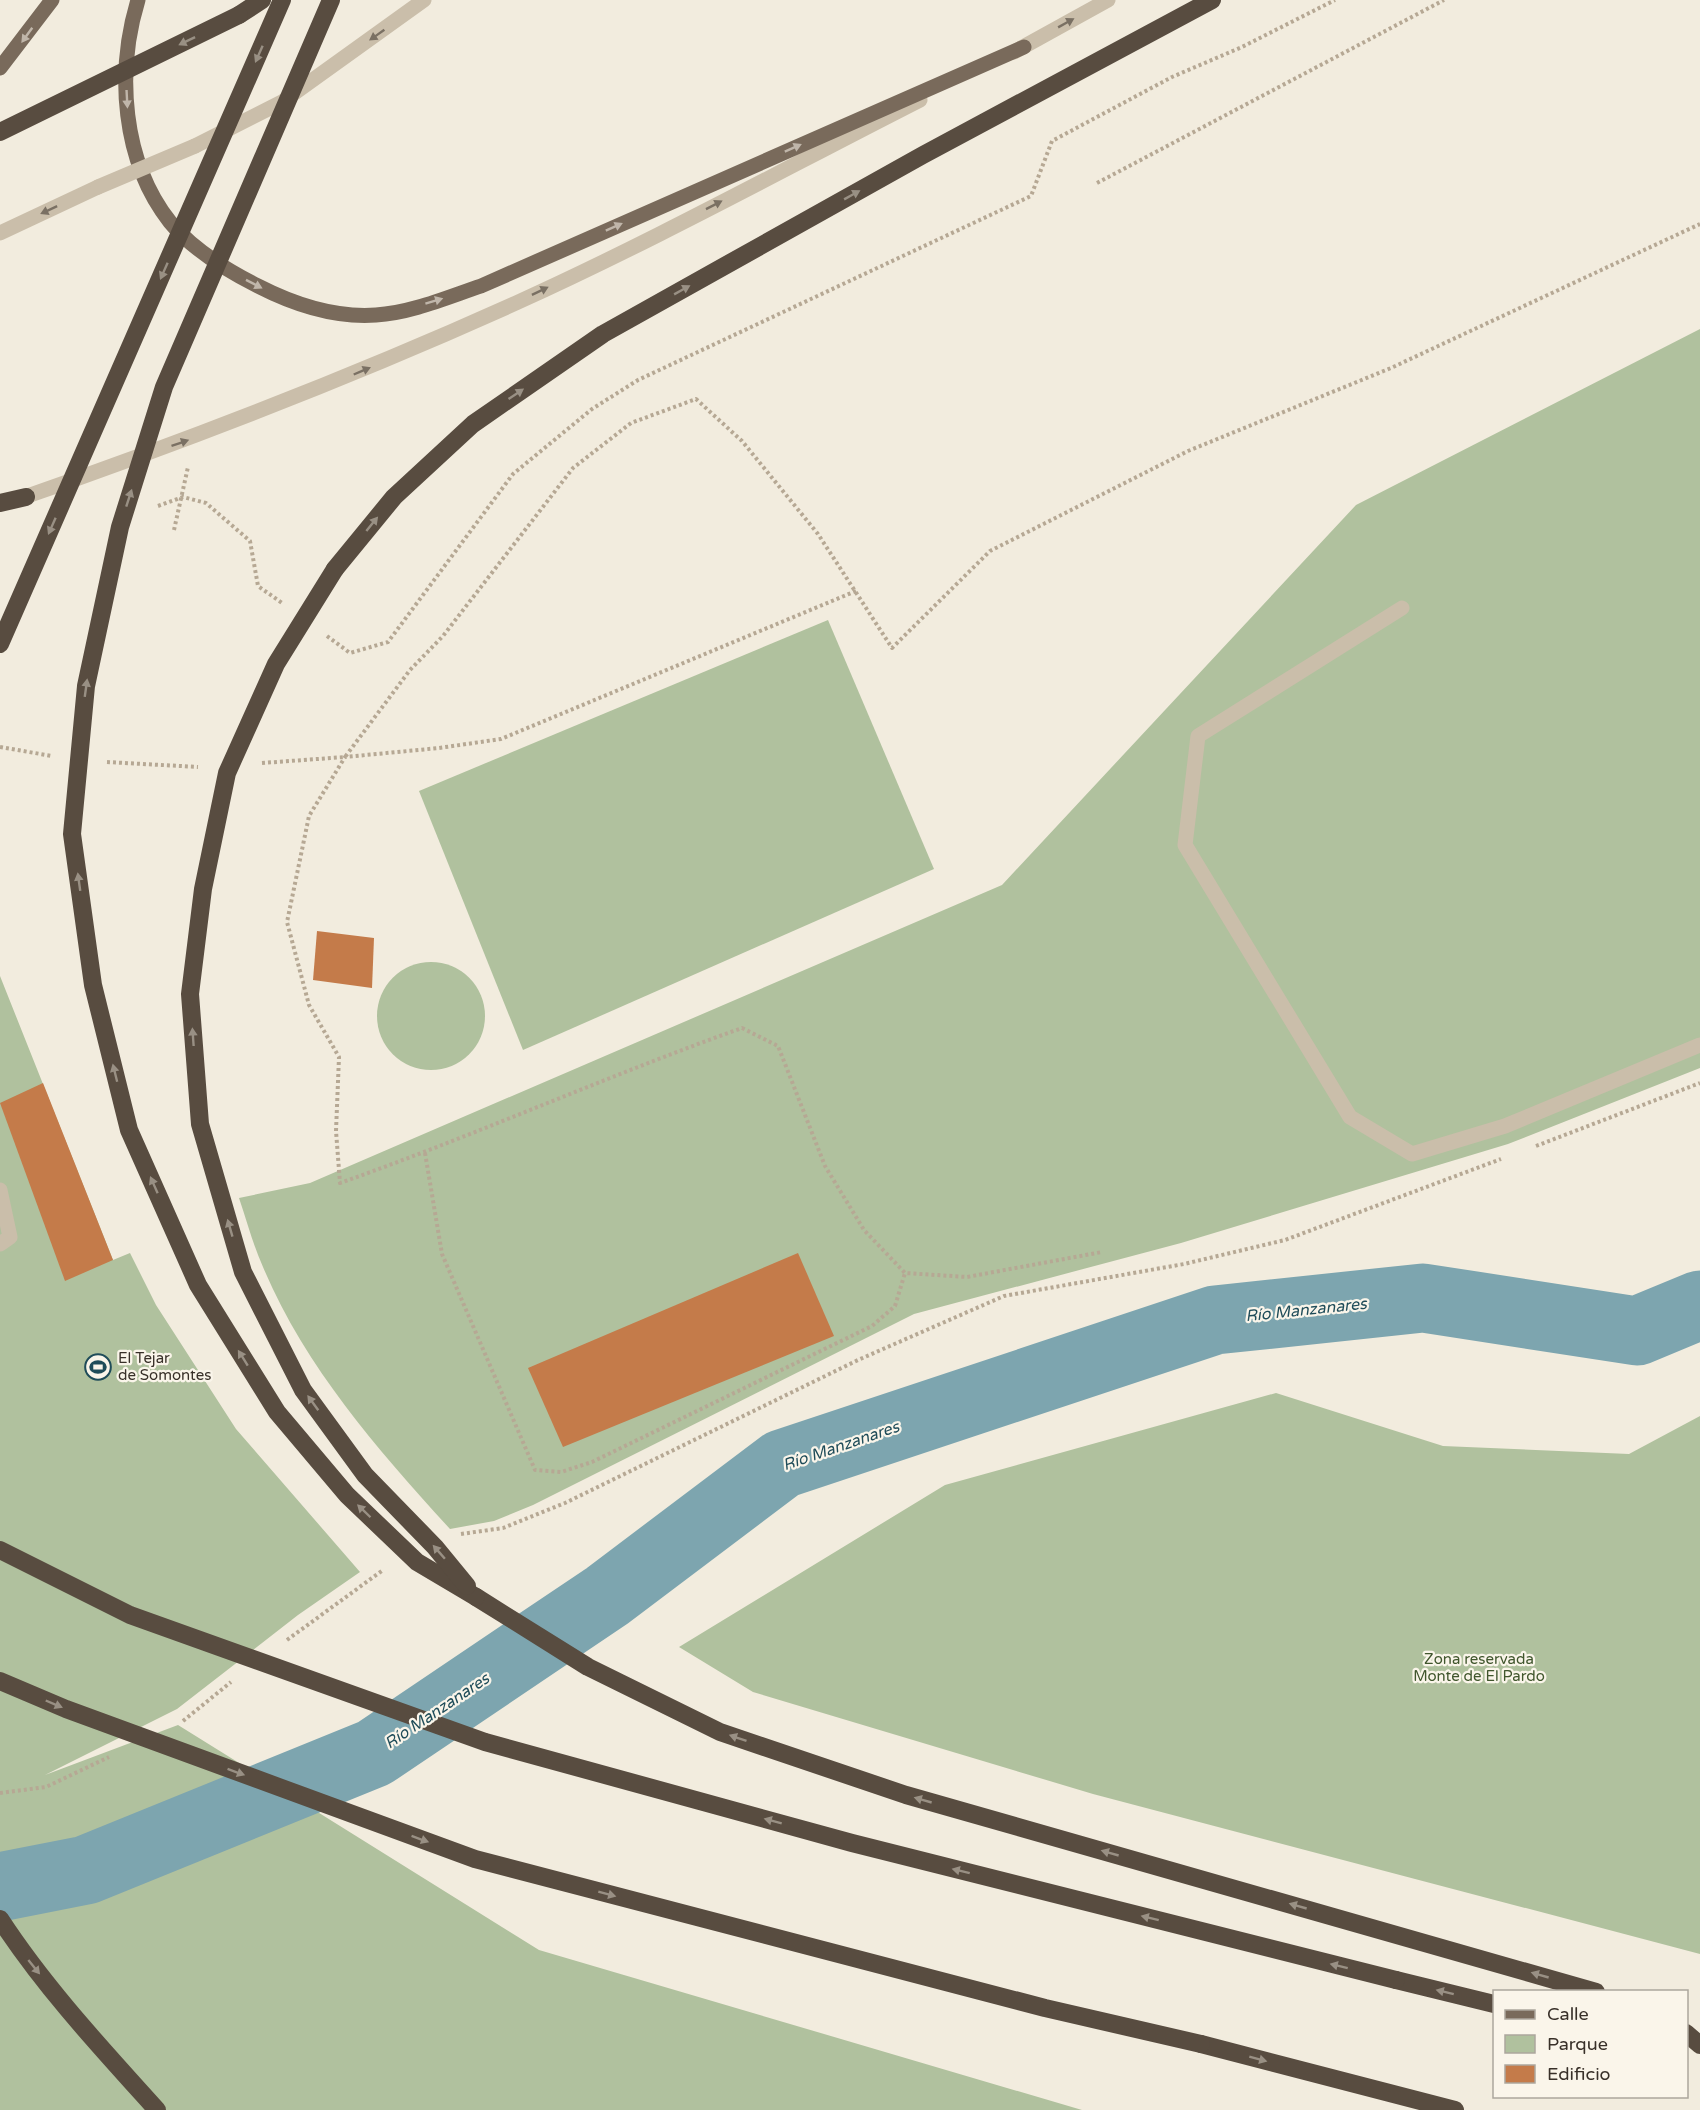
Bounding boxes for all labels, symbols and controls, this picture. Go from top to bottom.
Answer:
one-way arrow [1058,18,1075,28]
one-way arrow [21,26,33,42]
one-way arrow [369,29,385,40]
one-way arrow [178,36,195,45]
one-way arrow [254,45,264,63]
one-way arrow [122,90,131,109]
one-way arrow [784,144,801,153]
one-way arrow [843,190,860,200]
one-way arrow [706,200,723,210]
one-way arrow [41,206,58,215]
one-way arrow [606,222,624,232]
one-way arrow [159,262,168,279]
one-way arrow [245,279,262,289]
one-way arrow [673,286,690,296]
one-way arrow [531,287,548,296]
one-way arrow [425,296,443,306]
one-way arrow [353,366,371,376]
one-way arrow [508,388,524,400]
one-way arrow [171,437,189,447]
one-way arrow [125,489,134,507]
one-way arrow [366,516,379,532]
one-way arrow [47,518,56,535]
one-way arrow [82,678,91,697]
one-way arrow [74,872,83,891]
one-way arrow [189,1028,198,1047]
one-way arrow [109,1064,119,1082]
one-way arrow [149,1177,158,1194]
one-way arrow [225,1219,234,1237]
water label: Río Manzanares [1244,1294,1369,1326]
place label: El Tejar de Somontes [118,1349,211,1384]
one-way arrow [238,1350,249,1366]
sports icon: El Tejar de Somontes [83,1352,113,1382]
one-way arrow [307,1396,319,1411]
water label: Río Manzanares [780,1416,903,1475]
one-way arrow [357,1504,371,1518]
one-way arrow [432,1544,445,1560]
park label: Zona reservada Monte de El Pardo [1413,1650,1545,1685]
water label: Río Manzanares [381,1668,494,1753]
one-way arrow [45,1699,63,1709]
one-way arrow [729,1733,747,1743]
one-way arrow [228,1767,246,1777]
one-way arrow [913,1795,931,1804]
one-way arrow [763,1816,782,1826]
one-way arrow [411,1834,429,1844]
one-way arrow [1101,1848,1119,1857]
one-way arrow [952,1865,970,1875]
one-way arrow [597,1889,616,1899]
one-way arrow [1289,1900,1307,1910]
one-way arrow [1141,1913,1159,1923]
one-way arrow [28,1959,41,1975]
one-way arrow [1330,1961,1349,1971]
one-way arrow [1531,1970,1549,1979]
one-way arrow [1436,1987,1454,1997]
legend [1493,1990,1688,2098]
text: Calle [1547,2003,1589,2025]
text: Parque [1547,2033,1608,2055]
one-way arrow [1249,2054,1267,2064]
text: Edificio [1547,2063,1611,2085]

